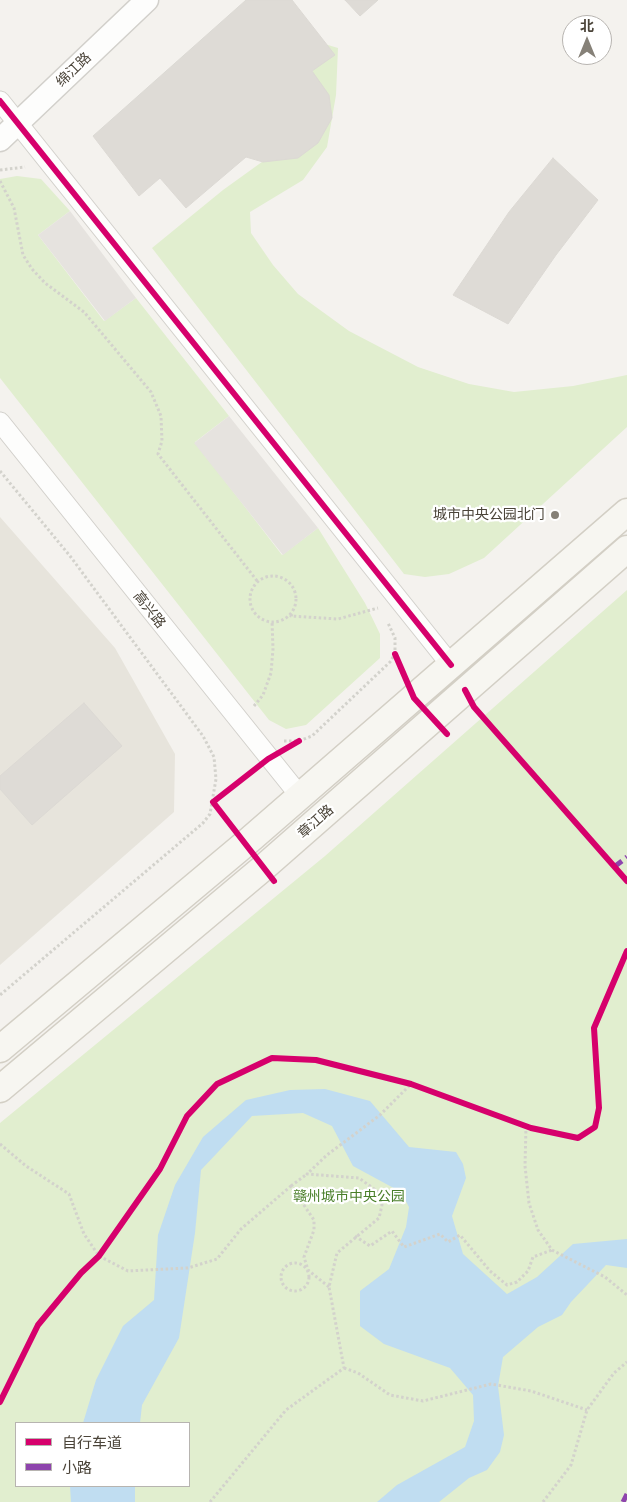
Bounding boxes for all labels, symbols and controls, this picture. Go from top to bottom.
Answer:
north arrow [562,15,612,65]
text: 北 [580,16,594,35]
street label: 绵江路 [53,49,95,91]
place label: 城市中央公园北门 [433,507,545,523]
marker: 城市中央公园北门 [549,509,561,521]
street label: 高兴路 [129,588,169,632]
street label: 章江路 [295,802,337,842]
park label: 赣州城市中央公园 [293,1189,405,1205]
legend [15,1422,190,1487]
text: 自行车道 [62,1432,122,1453]
text: 小路 [62,1457,92,1478]

